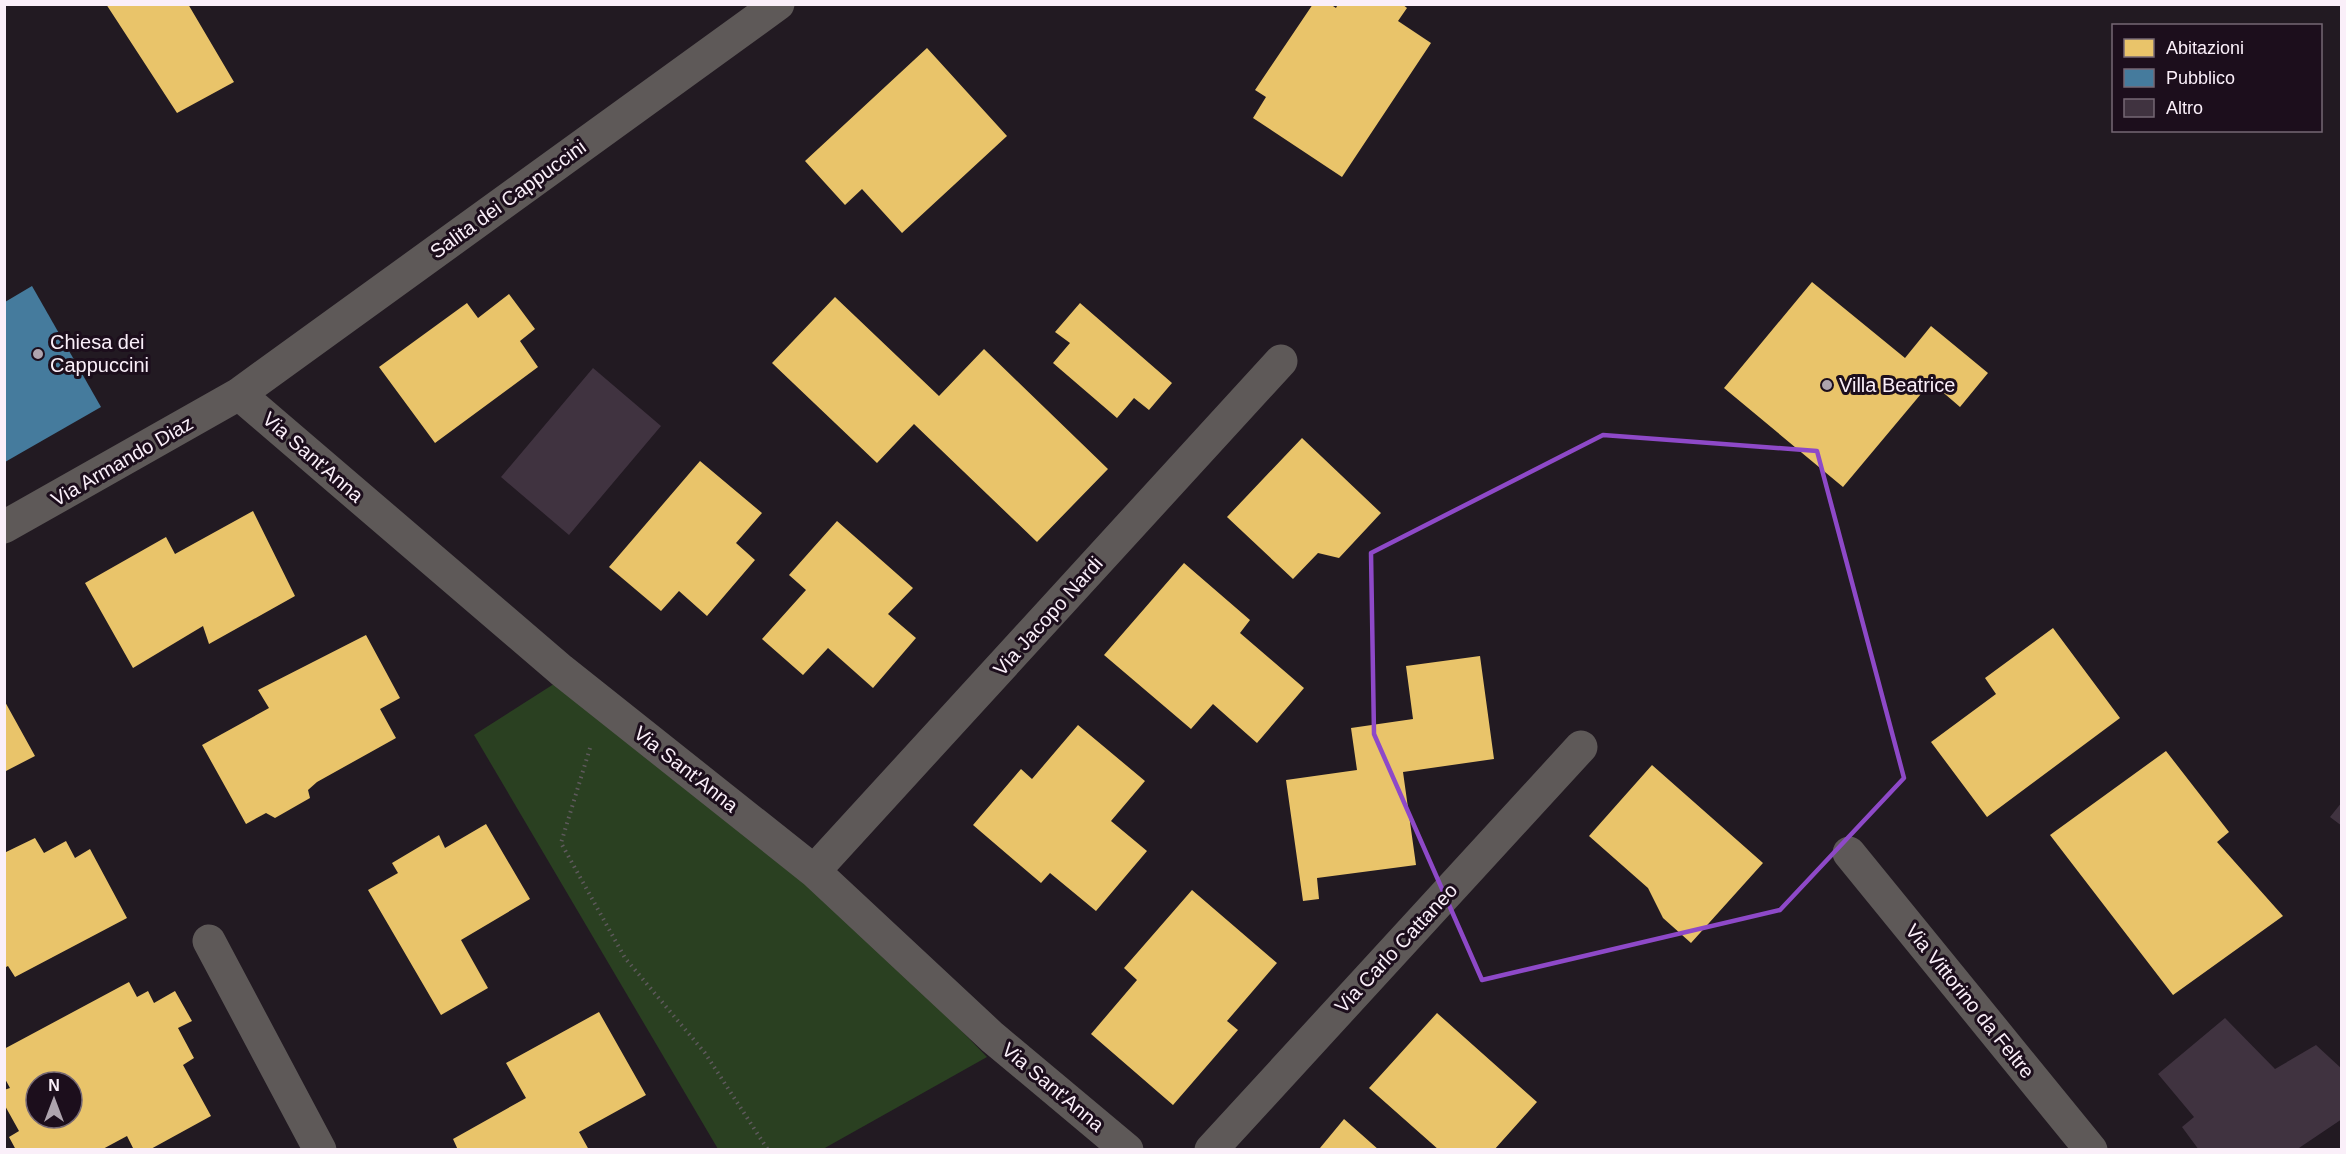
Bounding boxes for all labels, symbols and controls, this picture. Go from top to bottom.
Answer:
legend [2112,24,2322,132]
text: Abitazioni [2166,38,2244,58]
text: Pubblico [2166,68,2235,88]
text: Altro [2166,98,2203,118]
street label: Salita dei Cappuccini [426,135,590,263]
place label: Chiesa dei Cappuccini [50,331,149,376]
marker: Chiesa dei Cappuccini [31,347,45,361]
place label: Villa Beatrice [1839,374,1955,396]
marker: Villa Beatrice [1820,378,1834,392]
street label: Via Sant'Anna [258,407,368,507]
street label: Via Armando Diaz [47,412,197,510]
street label: Via Jacopo Nardi [989,552,1107,680]
street label: Via Sant'Anna [630,722,743,817]
street label: Via Carlo Cattaneo [1330,879,1462,1017]
street label: Via Vittorino da Feltre [1901,920,2039,1082]
street label: Via Sant'Anna [998,1038,1109,1136]
north arrow [24,1070,84,1130]
text: N [48,1077,60,1094]

